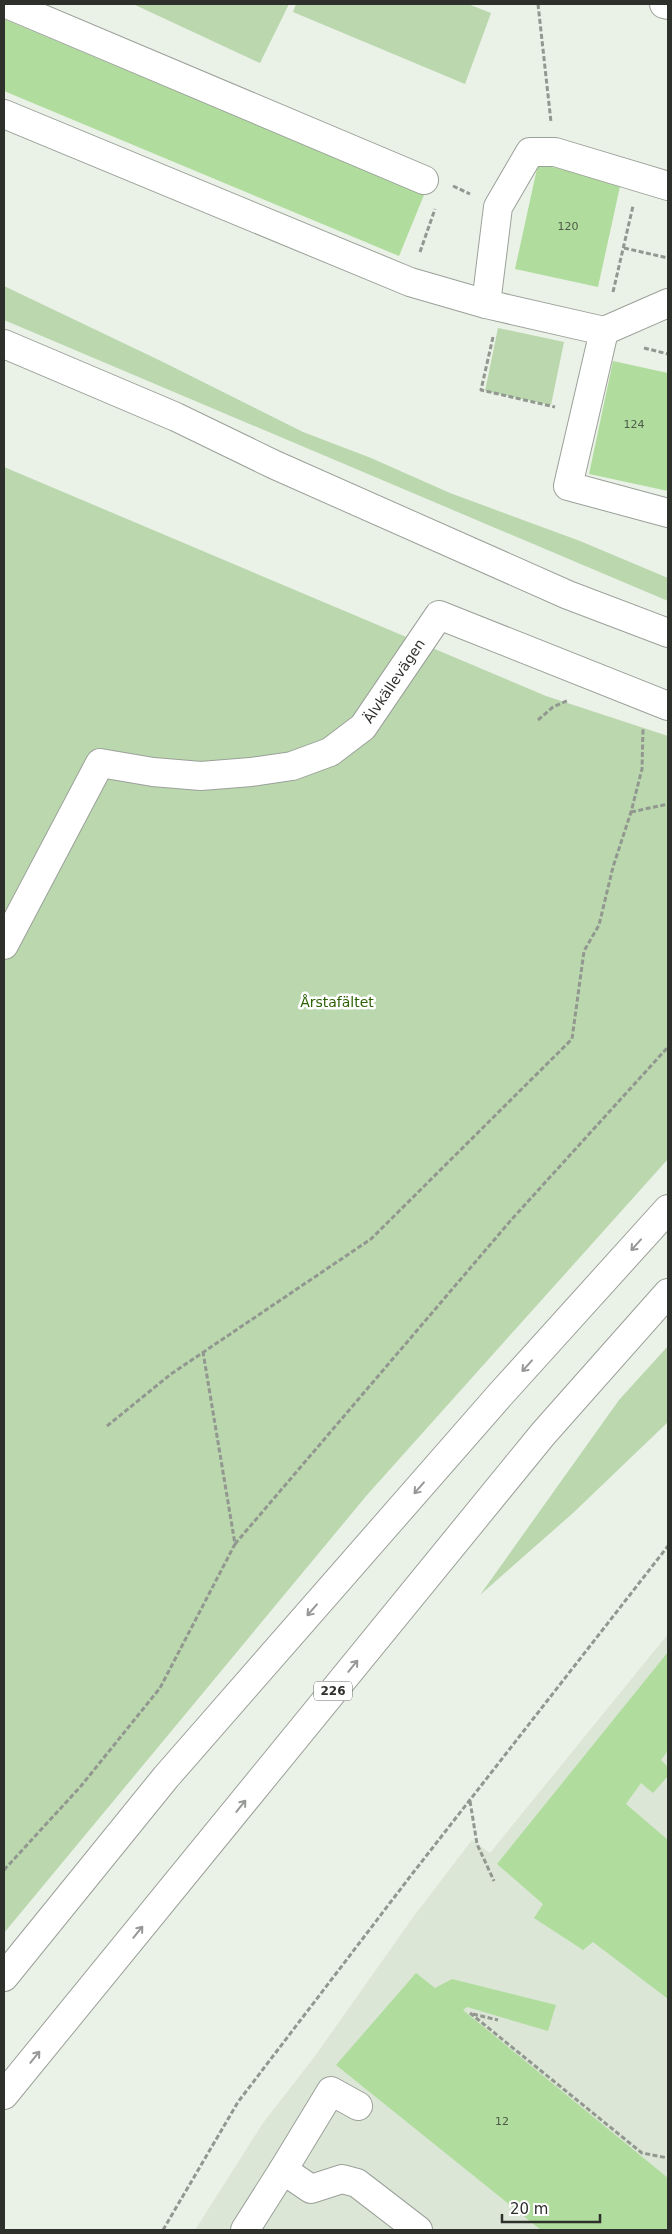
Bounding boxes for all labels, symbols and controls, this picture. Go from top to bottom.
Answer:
house number: 120 [558,220,579,233]
house number: 124 [624,418,645,431]
street label: Älvkällevägen [359,635,428,726]
park label: Årstafältet [300,994,374,1010]
one-way arrow [630,1239,641,1252]
one-way arrow [521,1359,532,1372]
one-way arrow [413,1481,425,1494]
one-way arrow [306,1603,318,1616]
one-way arrow [348,1659,359,1672]
road number: 226 [314,1682,352,1700]
one-way arrow [235,1800,246,1813]
one-way arrow [132,1925,143,1938]
one-way arrow [29,2051,40,2064]
house number: 12 [495,2115,509,2128]
scale bar [502,2192,600,2224]
text: 20 m [510,2200,548,2218]

